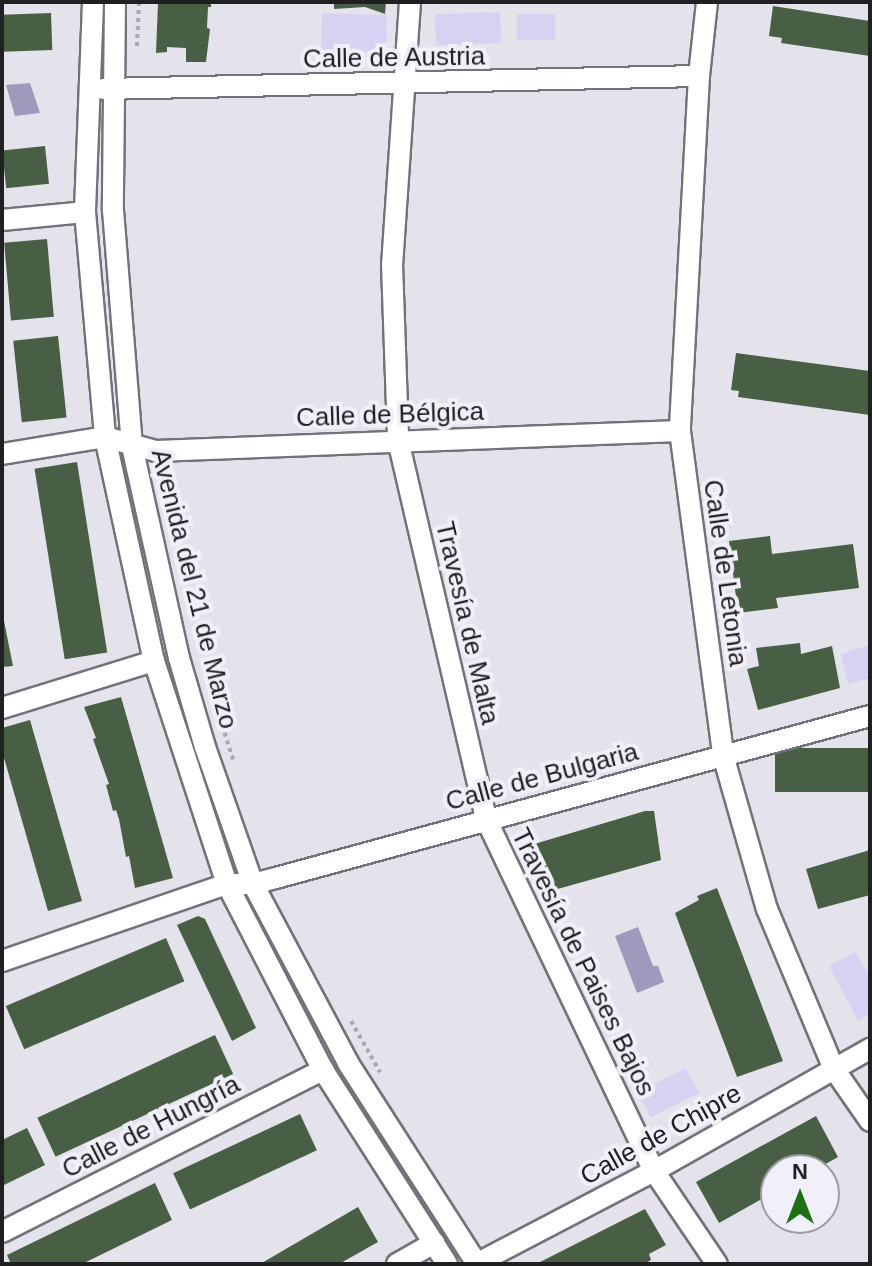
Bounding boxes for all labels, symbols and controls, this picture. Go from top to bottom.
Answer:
street label: Calle de Austria [302,41,486,75]
street label: Calle de Bélgica [296,396,484,434]
street label: Avenida del 21 de Marzo [144,446,244,732]
street label: Calle de Letonia [696,478,754,668]
street label: Travesía de Malta [429,519,505,727]
street label: Calle de Bulgaria [442,736,642,818]
street label: Travesía de Paises Bajos [505,823,661,1101]
street label: Calle de Hungría [57,1069,245,1185]
street label: Calle de Chipre [575,1078,747,1192]
north arrow [760,1154,840,1234]
text: N [792,1159,808,1184]

